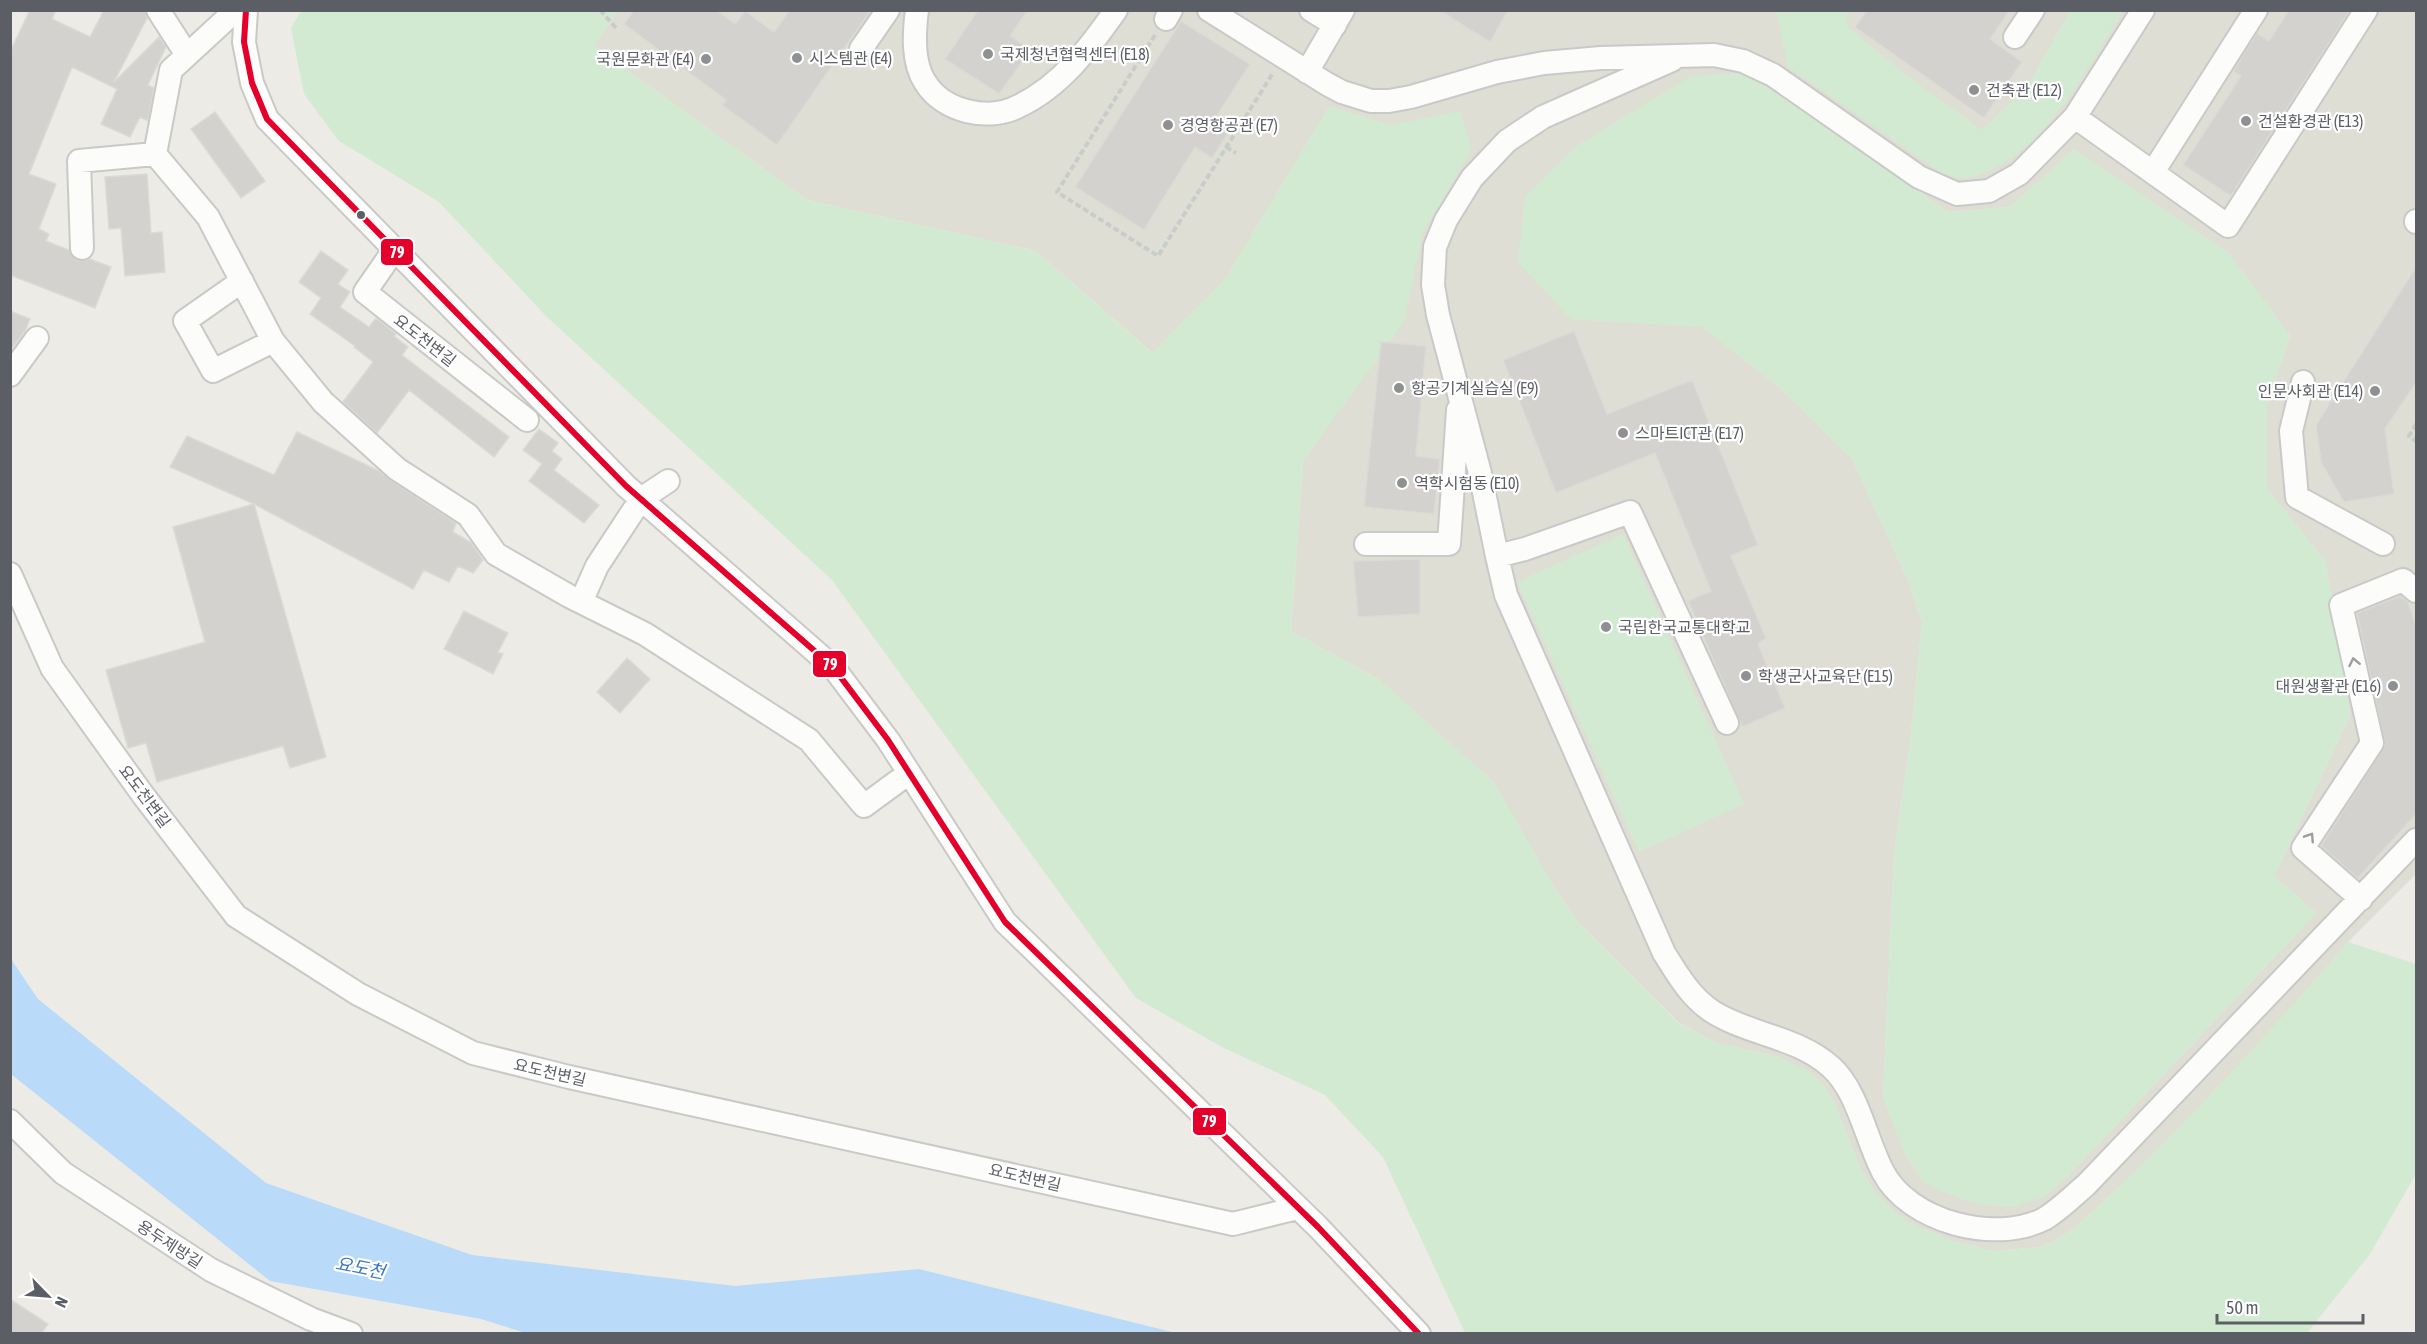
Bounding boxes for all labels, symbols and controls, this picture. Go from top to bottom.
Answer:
place label: 국제청년협력센터 (E18) [1000,45,1150,64]
marker: 국제청년협력센터 (E18) [981,47,995,61]
place label: 시스템관 (E4) [809,49,892,68]
place label: 국원문화관 (E4) [596,50,694,69]
marker: 시스템관 (E4) [790,51,804,65]
marker: 국원문화관 (E4) [699,52,713,66]
place label: 건축관 (E12) [1986,81,2062,100]
marker: 건축관 (E12) [1967,83,1981,97]
place label: 건설환경관 (E13) [2258,112,2363,131]
marker: 건설환경관 (E13) [2239,114,2253,128]
place label: 경영항공관 (E7) [1180,116,1278,135]
marker: 경영항공관 (E7) [1161,118,1175,132]
unlabelled marker [355,209,367,221]
line badge: 79 [380,238,414,266]
text: 79 [389,243,405,261]
street label: 요도천변길 [390,310,460,370]
place label: 항공기계실습실 (E9) [1411,379,1538,398]
marker: 항공기계실습실 (E9) [1392,381,1406,395]
place label: 인문사회관 (E14) [2258,382,2363,401]
marker: 인문사회관 (E14) [2368,384,2382,398]
place label: 스마트ICT관 (E17) [1635,424,1744,443]
marker: 스마트ICT관 (E17) [1616,426,1630,440]
place label: 역학시험동 (E10) [1414,474,1519,493]
marker: 역학시험동 (E10) [1395,476,1409,490]
place label: 국립한국교통대학교 [1618,618,1750,636]
marker: 국립한국교통대학교 [1599,620,1613,634]
line badge: 79 [812,650,847,678]
text: 79 [822,655,838,673]
one-way arrow [2348,657,2361,667]
place label: 학생군사교육단 (E15) [1758,667,1893,686]
marker: 학생군사교육단 (E15) [1739,669,1753,683]
place label: 대원생활관 (E16) [2276,677,2381,696]
marker: 대원생활관 (E16) [2386,679,2400,693]
street label: 요도천변길 [116,761,174,831]
one-way arrow [2303,833,2314,844]
street label: 요도천변길 [512,1055,588,1089]
line badge: 79 [1192,1107,1227,1136]
text: 79 [1201,1112,1217,1130]
street label: 요도천변길 [987,1160,1063,1194]
street label: 용두제방길 [134,1216,206,1272]
water label: 요도천 [334,1252,389,1283]
north arrow [18,1266,78,1326]
scale bar [2217,1287,2362,1325]
text: N [51,1294,72,1310]
text: 50 m [2226,1297,2258,1318]

